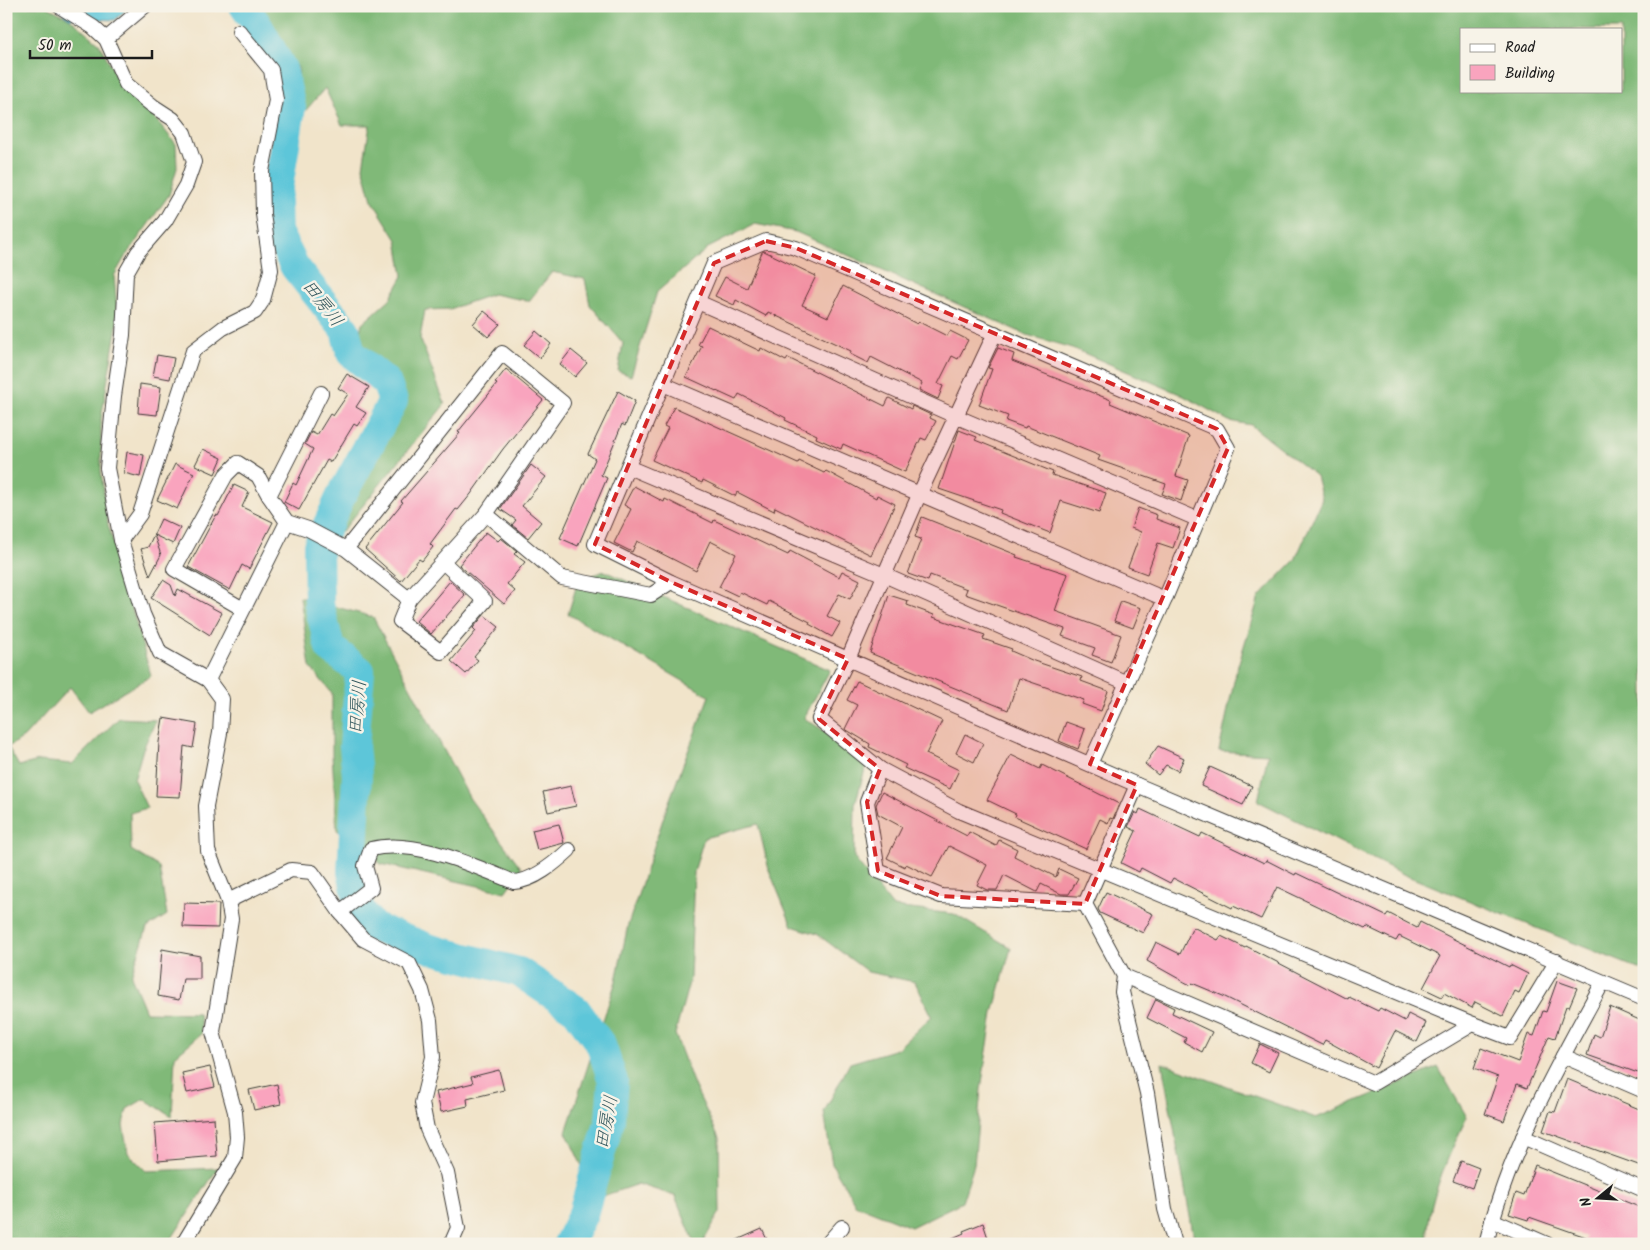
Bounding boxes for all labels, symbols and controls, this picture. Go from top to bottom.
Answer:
scale bar [30,28,152,60]
legend [1460,28,1622,92]
text: 50 m [38,34,72,58]
text: Road [1505,36,1536,60]
text: Building [1505,62,1555,86]
water label: 田房川 [294,274,350,334]
water label: 田房川 [342,679,375,735]
water label: 田房川 [588,1093,627,1152]
north arrow [1572,1172,1622,1222]
text: N [1575,1194,1598,1209]

